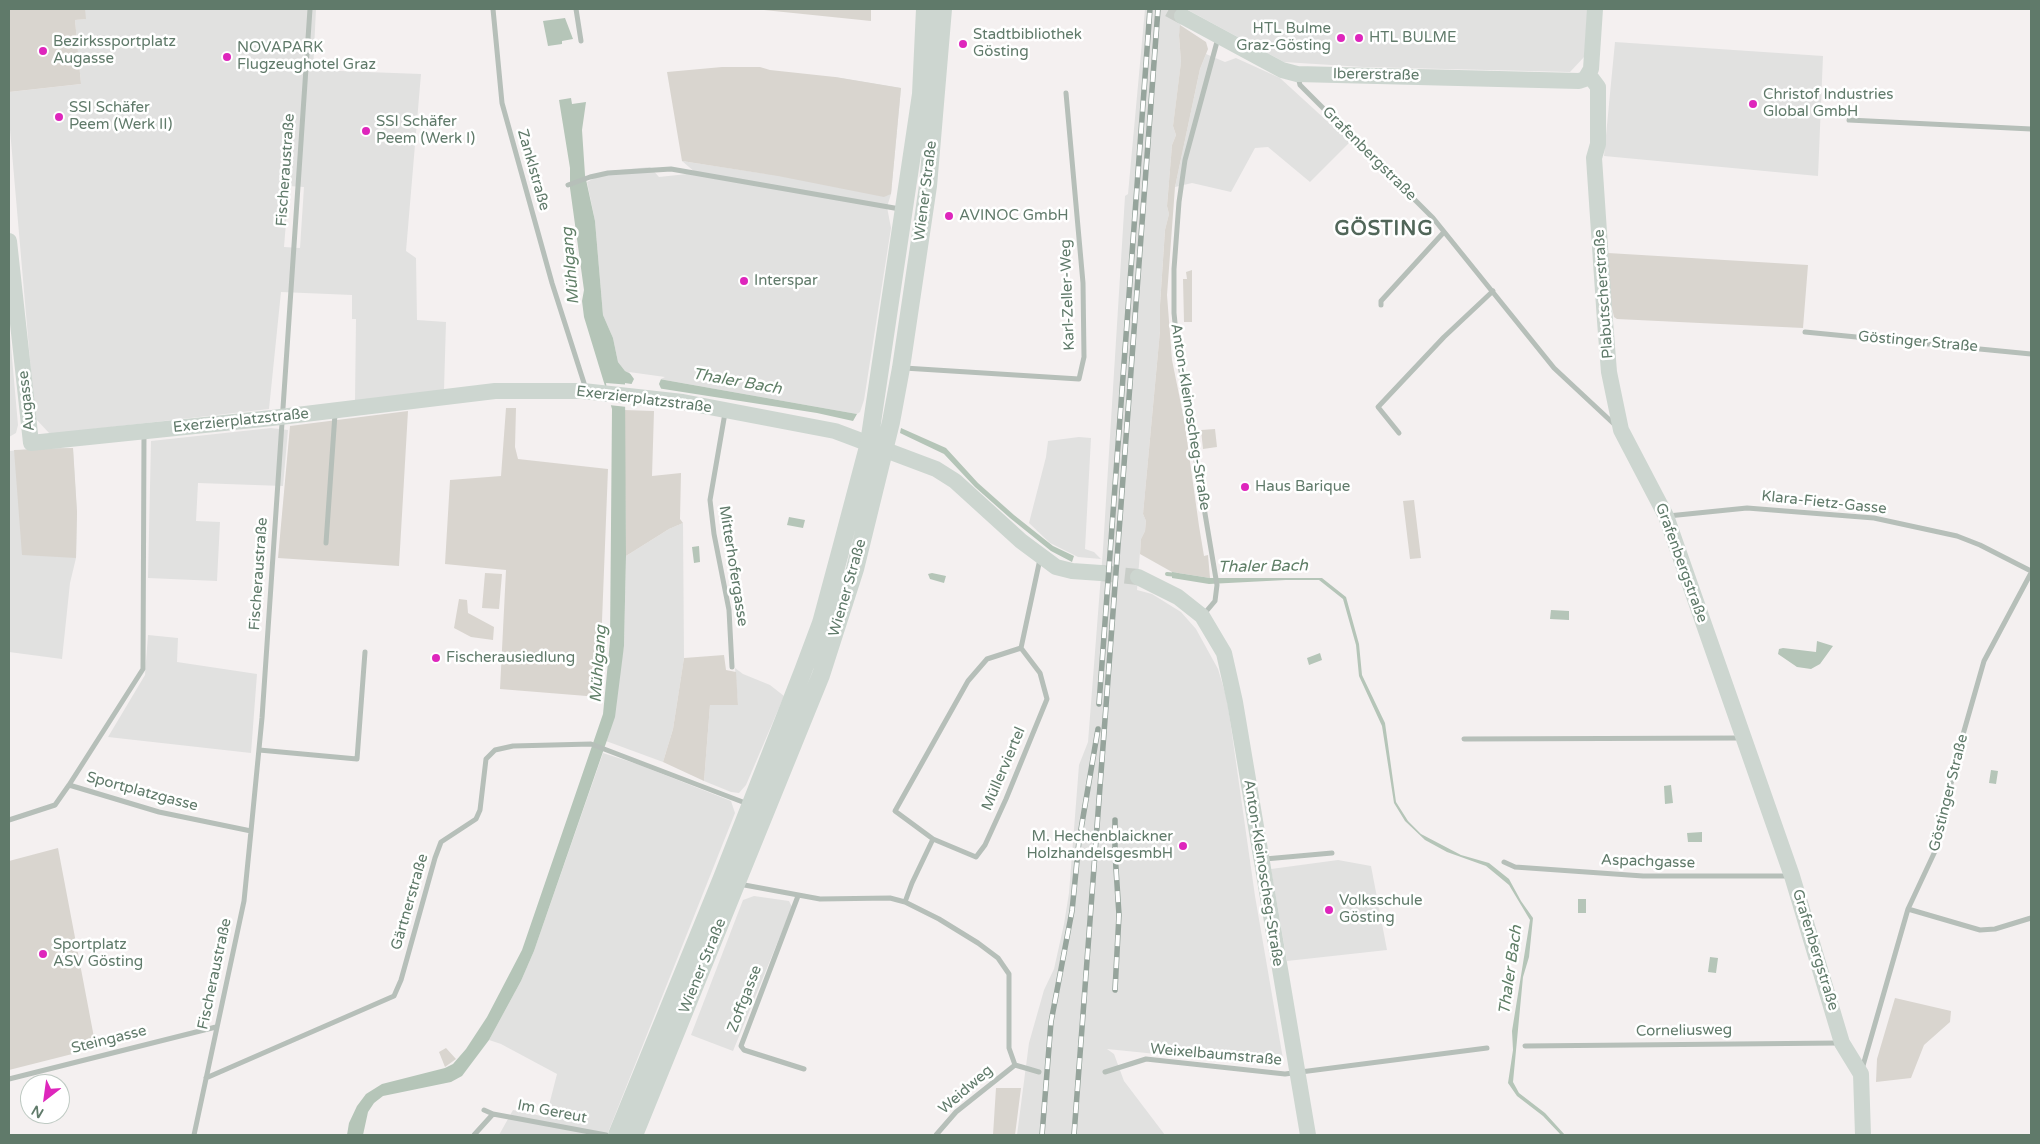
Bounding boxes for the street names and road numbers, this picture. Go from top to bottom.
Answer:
street label: Ibererstraße [1333,65,1419,85]
street label: Grafenbergstraße [1318,103,1420,205]
street label: Fischeraustraße [273,113,299,227]
street label: Zanklstraße [513,127,553,213]
street label: Wiener Straße [911,140,941,242]
street label: Plabutscherstraße [1590,229,1618,359]
street label: Karl-Zeller-Weg [1057,239,1079,351]
street label: Anton-Kleinoscheg-Straße [1166,322,1214,512]
street label: Göstinger Straße [1857,328,1979,356]
street label: Augasse [15,370,39,432]
street label: Exerzierplatzstraße [575,383,713,417]
street label: Exerzierplatzstraße [172,405,310,437]
street label: Klara-Fietz-Gasse [1761,487,1887,519]
street label: Grafenbergstraße [1651,501,1711,625]
street label: Mitterhofergasse [715,504,751,628]
street label: Fischeraustraße [246,517,272,631]
street label: Wiener Straße [825,537,871,639]
street label: Müllerviertel [978,725,1030,813]
street label: Göstinger Straße [1926,732,1972,854]
street label: Sportplatzgasse [84,768,200,816]
street label: Anton-Kleinoscheg-Straße [1239,778,1287,968]
street label: Aspachgasse [1601,851,1695,873]
street label: Gärtnerstraße [388,852,432,952]
street label: Grafenbergstraße [1788,887,1842,1013]
street label: Wiener Straße [676,916,730,1016]
street label: Fischeraustraße [194,917,236,1031]
street label: Zoffgasse [724,963,766,1035]
street label: Corneliusweg [1636,1021,1732,1041]
street label: Steingasse [70,1022,148,1058]
street label: Weixelbaumstraße [1149,1040,1283,1070]
street label: Weidweg [935,1062,997,1118]
street label: Im Gereut [516,1096,588,1128]

